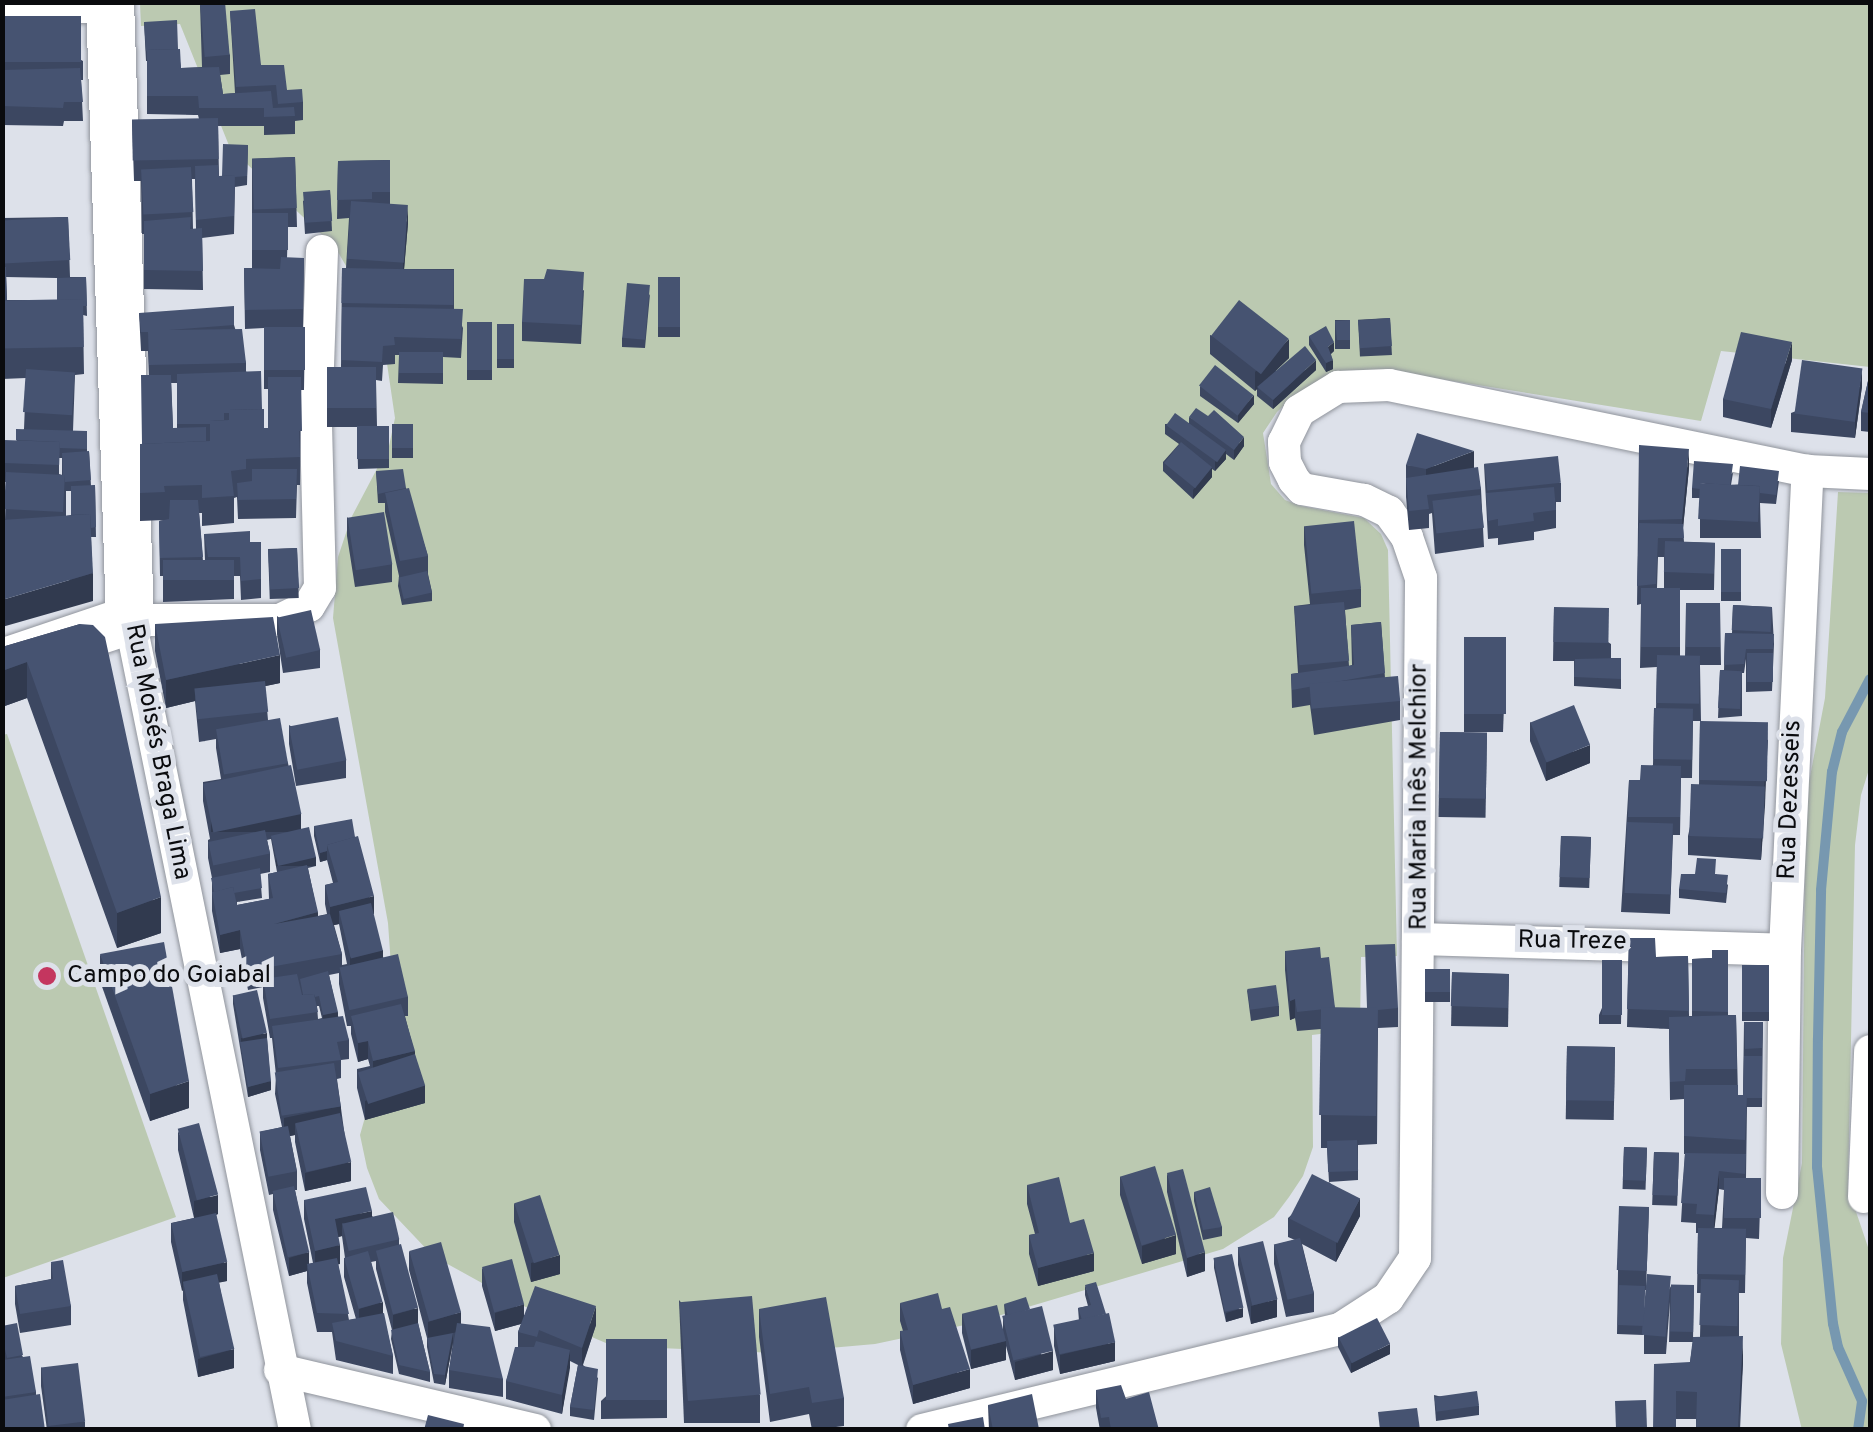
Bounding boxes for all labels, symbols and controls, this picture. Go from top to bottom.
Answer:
street label: Rua Moisés Braga Lima [117,622,197,882]
street label: Rua Maria Inês Melchior [1405,664,1435,930]
street label: Rua Dezesseis [1773,720,1809,880]
street label: Rua Treze [1517,926,1627,958]
place label: Campo do Goiabal [67,961,271,991]
marker: Campo do Goiabal [36,965,58,987]

